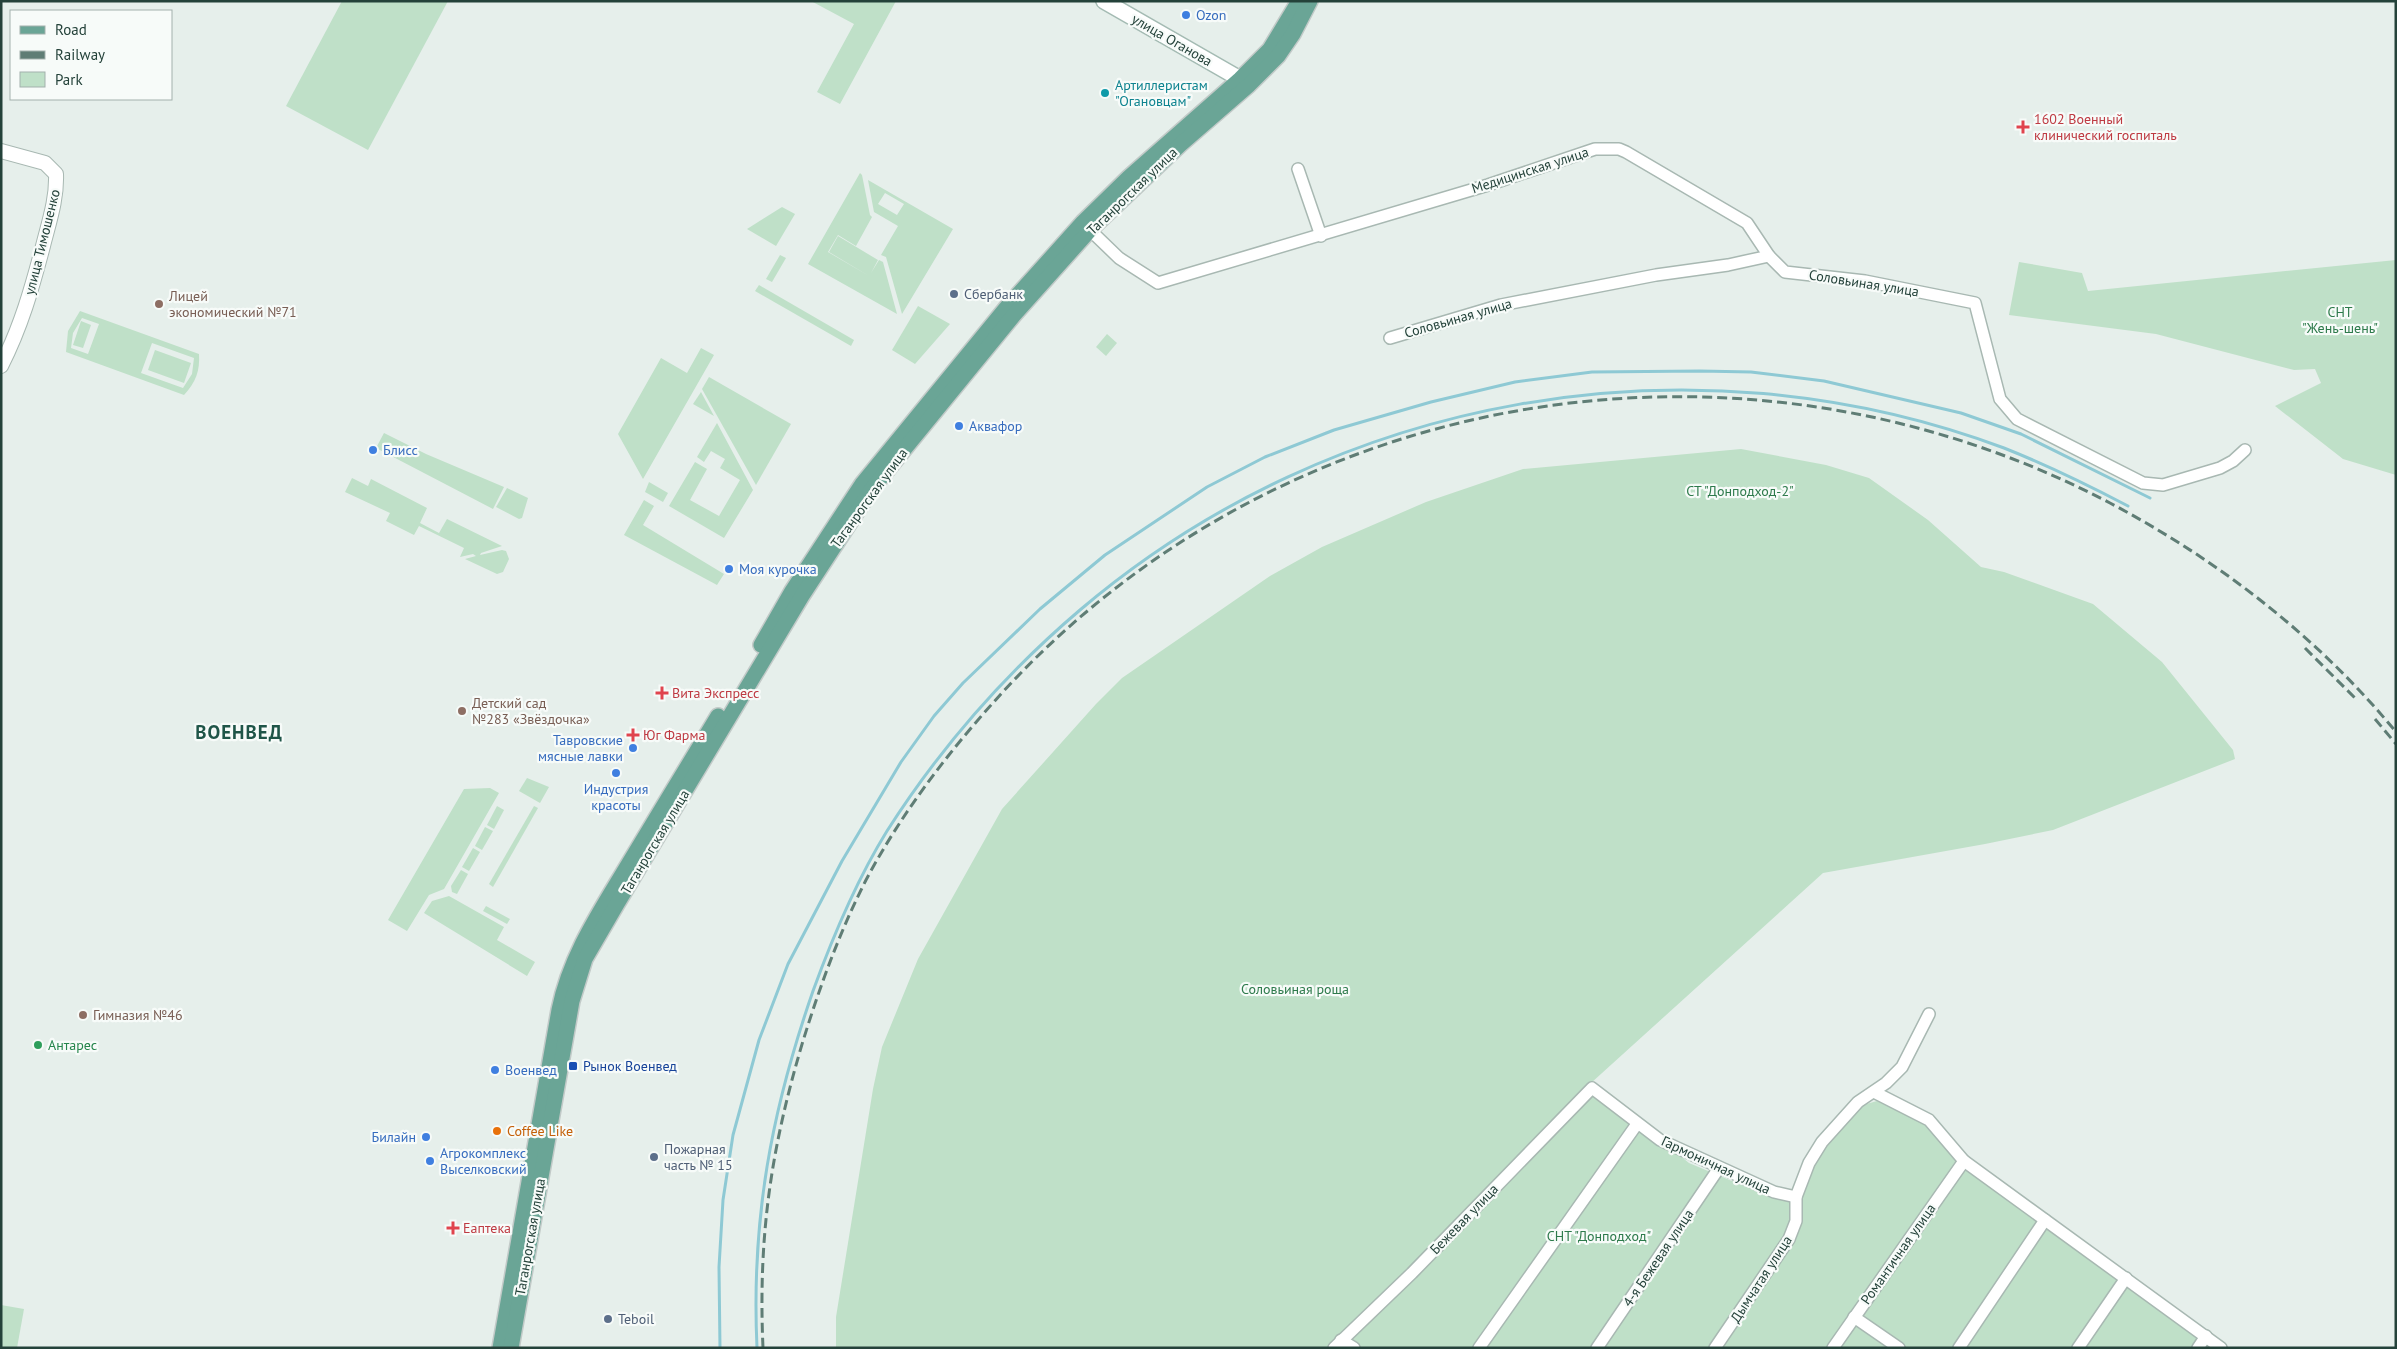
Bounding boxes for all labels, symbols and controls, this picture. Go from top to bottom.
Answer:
place label: Ozon [1196,6,1226,24]
marker: Ozon [1180,9,1192,21]
legend [10,10,172,100]
street label: улица Оганова [1129,10,1216,70]
text: Road [55,20,87,39]
text: Railway [55,45,105,64]
text: Park [55,70,83,89]
place label: Артиллеристам "Огановцам" [1115,76,1208,110]
marker: Артиллеристам "Огановцам" [1099,87,1111,99]
place label: 1602 Военный клинический госпиталь [2034,110,2177,144]
marker: 1602 Военный клинический госпиталь [2016,120,2030,134]
street label: Таганрогская улица [1083,143,1181,239]
street label: Медицинская улица [1469,143,1591,197]
street label: улица Тимошенко [20,187,64,297]
street label: Соловьиная улица [1808,265,1920,301]
place label: Сбербанк [964,285,1023,303]
place label: Лицей экономический №71 [168,287,297,321]
marker: Сбербанк [948,288,960,300]
street label: Соловьиная улица [1402,294,1514,342]
marker: Лицей экономический №71 [153,298,165,310]
park label: СНТ "Жень-шень" [2302,303,2378,337]
place label: Аквафор [969,417,1022,435]
marker: Аквафор [953,420,965,432]
place label: Блисс [383,441,418,459]
marker: Блисс [367,444,379,456]
street label: Таганрогская улица [827,445,911,551]
park label: СТ "Донподход-2" [1686,482,1794,500]
place label: Моя курочка [739,560,817,578]
marker: Моя курочка [723,563,735,575]
place label: Вита Экспресс [672,684,759,702]
marker: Вита Экспресс [656,687,668,699]
place label: Детский сад №283 «Звёздочка» [472,694,590,728]
marker: Детский сад №283 «Звёздочка» [456,705,468,717]
district label: ВОЕНВЕД [195,720,283,744]
place label: Юг Фарма [643,726,705,744]
marker: Юг Фарма [627,729,639,741]
place label: Тавровские мясные лавки [538,731,623,765]
marker: Тавровские мясные лавки [627,742,639,754]
marker: Индустрия красоты [610,767,622,779]
place label: Индустрия красоты [584,780,648,814]
street label: Таганрогская улица [617,786,693,898]
park label: Соловьиная роща [1241,980,1349,998]
place label: Гимназия №46 [93,1006,183,1024]
marker: Гимназия №46 [77,1009,89,1021]
place label: Антарес [48,1036,97,1054]
marker: Антарес [32,1039,44,1051]
place label: Рынок Военвед [583,1057,677,1075]
marker: Рынок Военвед [567,1060,579,1072]
place label: Военвед [505,1061,557,1079]
marker: Военвед [489,1064,501,1076]
place label: Coffee Like [507,1122,573,1140]
marker: Coffee Like [491,1125,503,1137]
place label: Билайн [371,1128,416,1146]
marker: Билайн [420,1131,432,1143]
street label: Гармоничная улица [1659,1132,1773,1198]
place label: Пожарная часть № 15 [664,1140,733,1174]
place label: Агрокомплекс Выселковский [440,1144,527,1178]
marker: Пожарная часть № 15 [648,1151,660,1163]
marker: Агрокомплекс Выселковский [424,1155,436,1167]
street label: Таганрогская улица [511,1177,549,1297]
street label: Бежевая улица [1426,1180,1502,1258]
street label: Романтичная улица [1857,1200,1940,1308]
street label: 4-я Бежевая улица [1619,1206,1697,1310]
place label: Еаптека [463,1219,511,1237]
marker: Еаптека [447,1222,459,1234]
park label: СНТ "Донподход" [1547,1227,1651,1245]
street label: Дымчатая улица [1726,1232,1796,1326]
place label: Teboil [618,1310,654,1328]
marker: Teboil [602,1313,614,1325]

